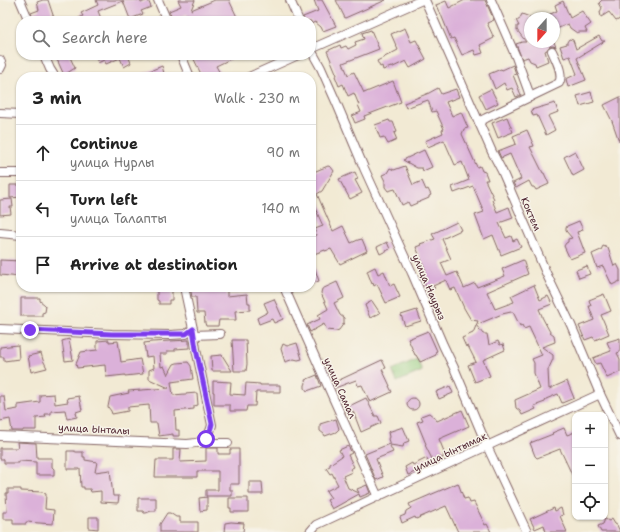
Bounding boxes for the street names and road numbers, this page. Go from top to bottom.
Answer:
street label: Коктем [518,195,544,233]
street label: улица Наурыз [409,252,449,322]
street label: улица Самал [321,355,359,421]
street label: улица Ынталы [58,421,130,437]
street label: улица Ынтымак [411,429,489,475]

